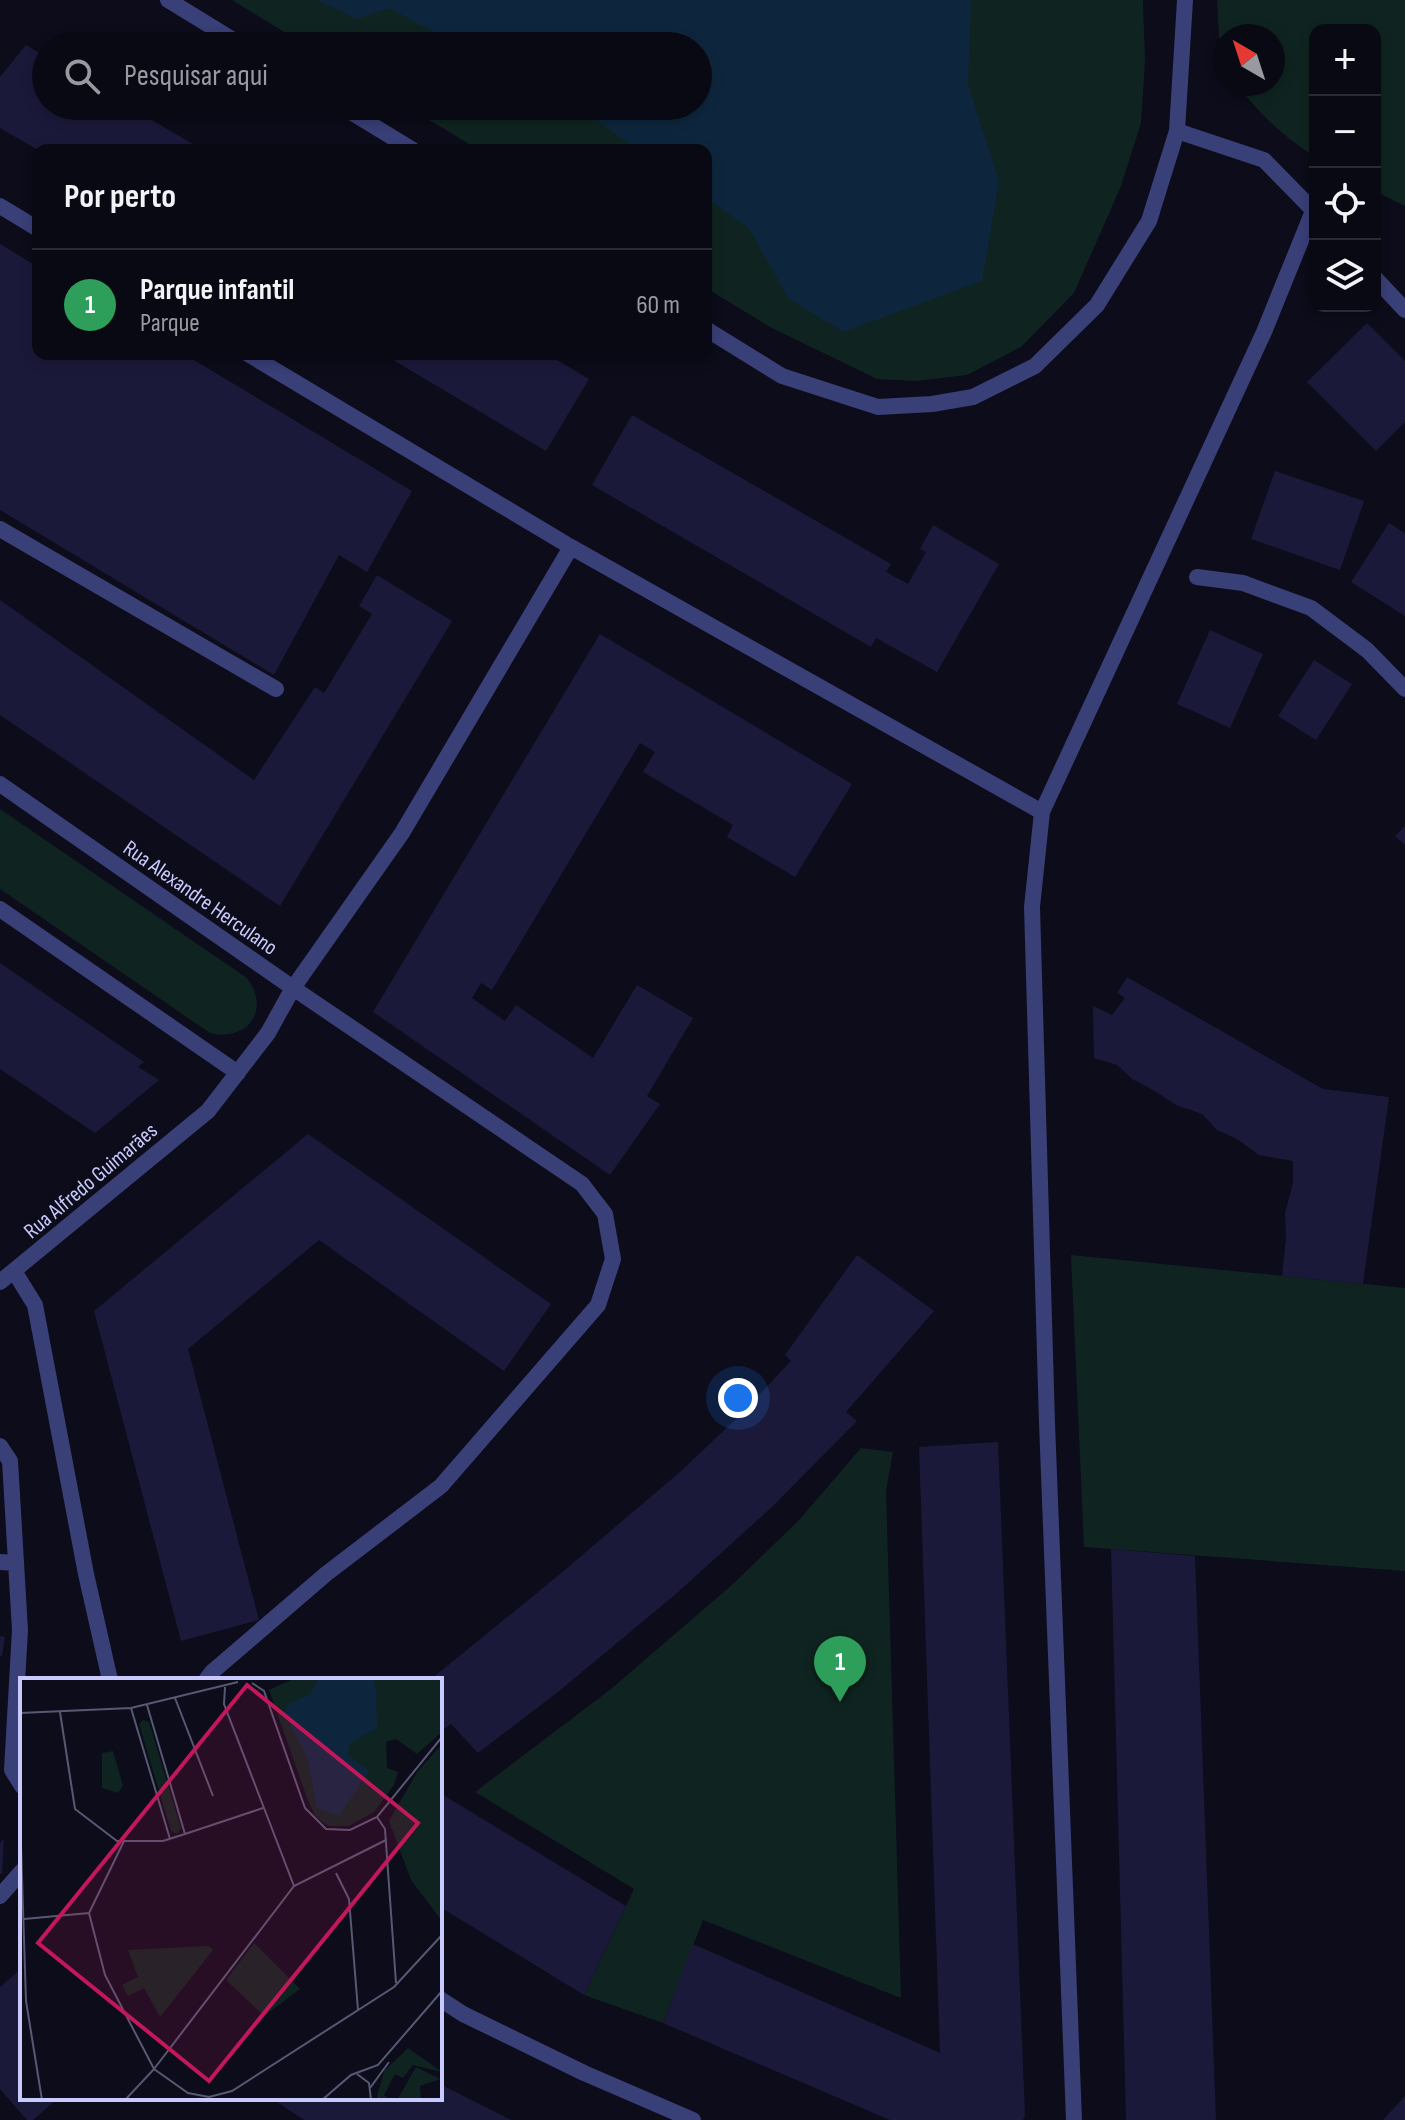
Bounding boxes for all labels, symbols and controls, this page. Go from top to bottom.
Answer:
north arrow [1213,24,1285,96]
map controls [1309,24,1381,312]
button: + [1309,24,1381,96]
search box [32,32,712,120]
icon: search [60,54,104,98]
text: Pesquisar aqui [124,58,268,94]
button: − [1309,96,1381,168]
button: locate [1309,168,1381,240]
text: Por perto [64,176,176,217]
button: layers [1309,240,1381,312]
text: Parque infantil [140,272,294,308]
text: 1 [85,290,95,321]
text: 60 m [636,290,680,321]
text: Parque [140,308,200,339]
street label: Rua Alexandre Herculano [118,835,283,962]
street label: Rua Alfredo Guimarães [19,1117,163,1245]
your location [718,1378,758,1418]
pin: 1 [814,1636,866,1702]
inset map [20,1678,442,2100]

